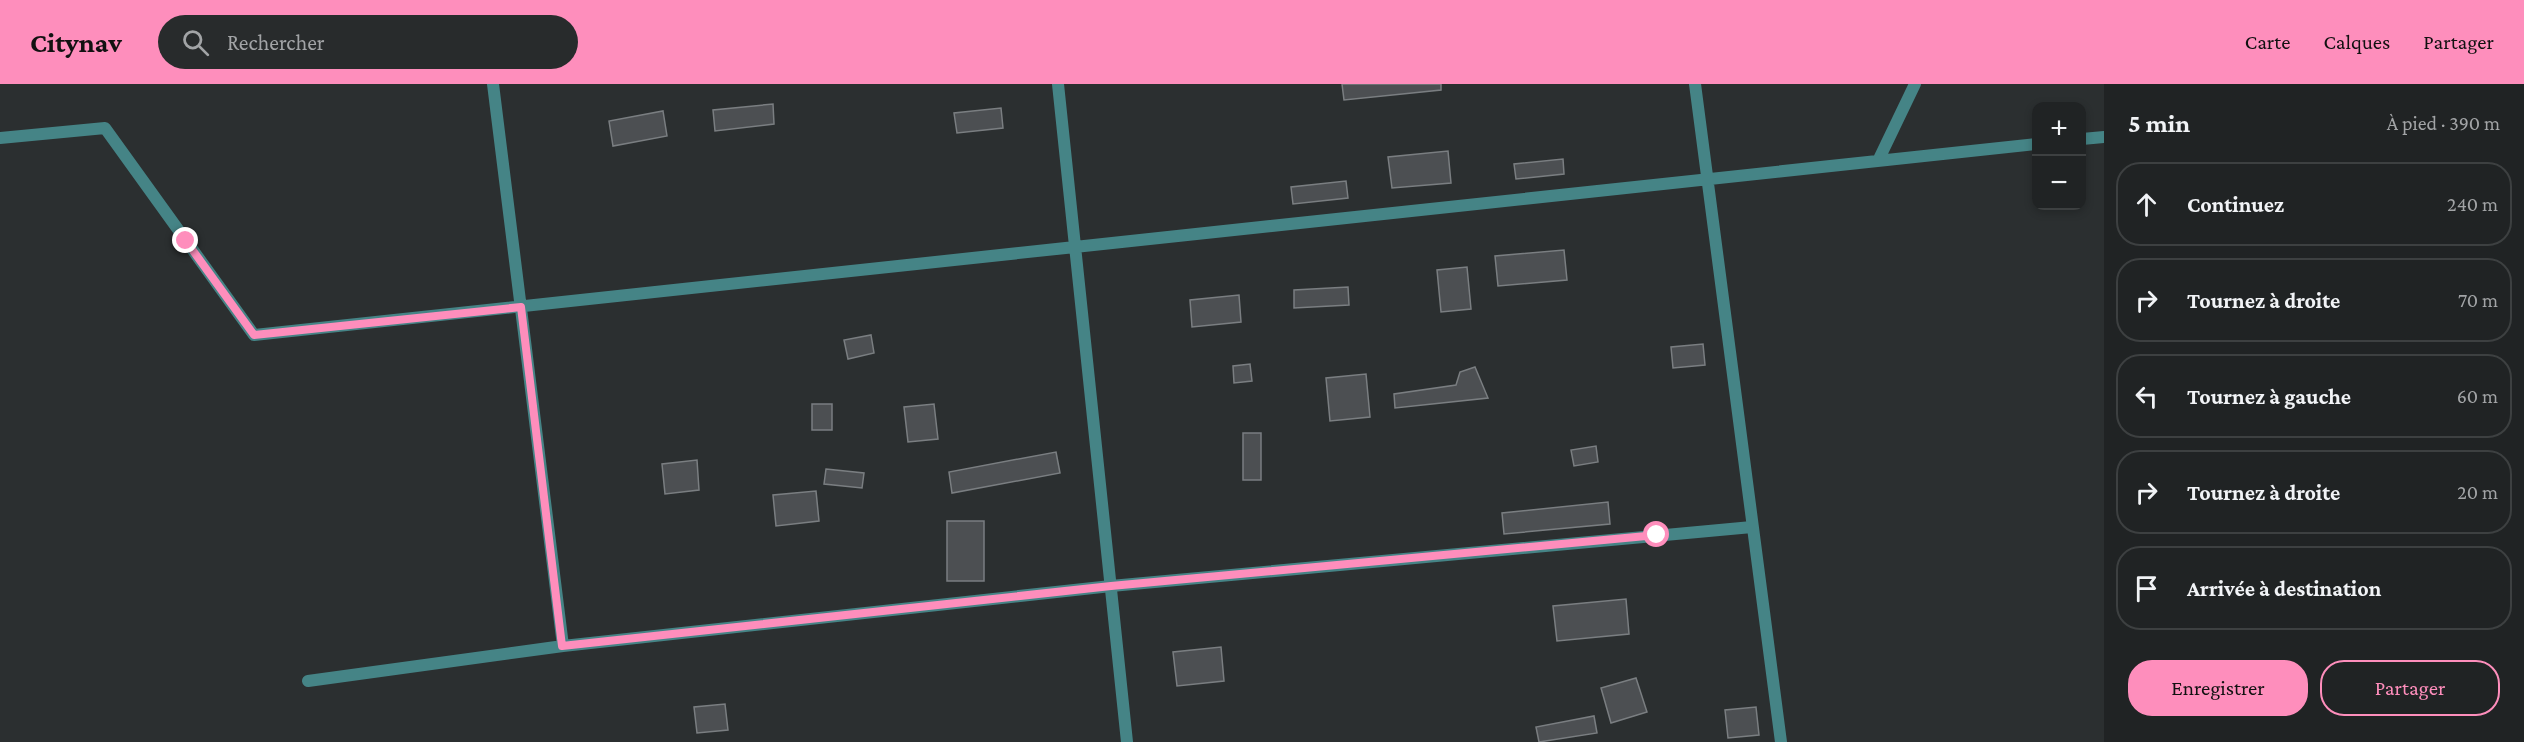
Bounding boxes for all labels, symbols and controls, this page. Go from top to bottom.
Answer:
search box [158,15,578,69]
icon: search [179,26,212,59]
text: Citynav [30,27,122,58]
text: Rechercher [227,30,325,55]
text: Carte [2245,30,2290,54]
text: Calques [2323,30,2390,54]
text: Partager [2423,30,2494,54]
map controls [2032,102,2086,210]
button: + [2032,102,2086,156]
text: 5 min [2128,109,2190,138]
text: À pied · 390 m [2387,112,2500,134]
button: − [2032,156,2086,210]
icon: ahead [2130,188,2163,221]
text: Continuez [2187,192,2284,217]
text: 240 m [2447,193,2498,215]
route end [172,227,198,253]
icon: right [2130,284,2163,317]
text: Tournez à droite [2187,288,2340,313]
text: 70 m [2458,289,2498,311]
icon: left [2130,380,2163,413]
text: Tournez à gauche [2187,384,2351,409]
text: 60 m [2457,385,2498,407]
icon: right [2130,476,2163,509]
text: Tournez à droite [2187,480,2340,505]
text: 20 m [2457,481,2498,503]
route start [1643,521,1669,547]
icon: arrive [2130,572,2163,605]
text: Arrivée à destination [2187,576,2381,601]
button: Enregistrer [2128,660,2308,716]
button: Partager [2320,660,2500,716]

